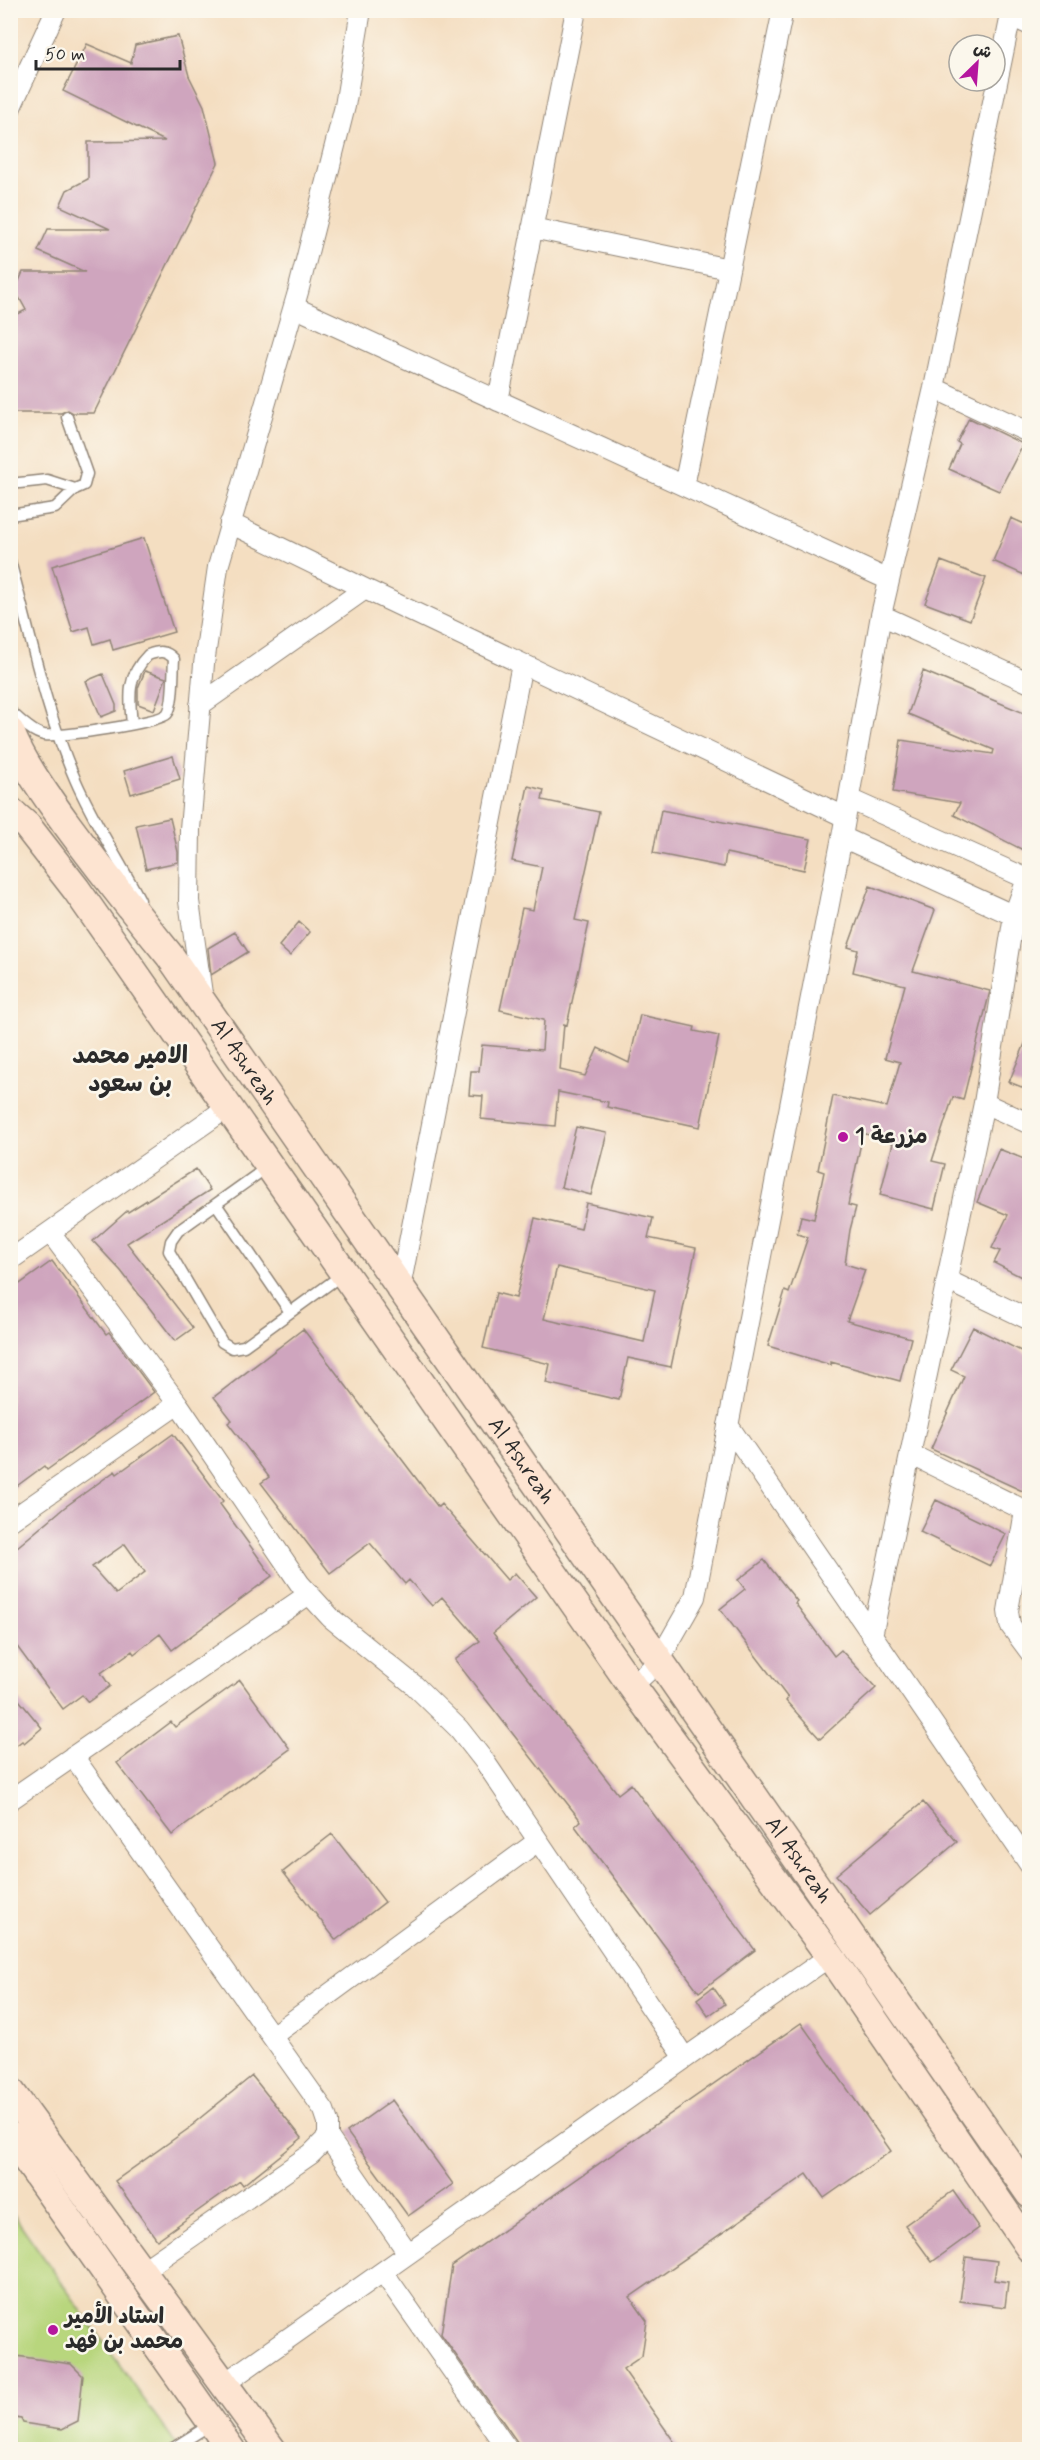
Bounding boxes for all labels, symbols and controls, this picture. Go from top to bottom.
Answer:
scale bar [36,33,180,71]
north arrow [947,33,1007,93]
text: ش [970,38,995,64]
text: 50 m [45,43,85,67]
street label: Al Ashreah [204,1013,284,1111]
district label: الامير محمد بن سعود [72,1041,188,1100]
place label: مزرعة 1 [855,1123,928,1151]
marker: مزرعة 1 [836,1130,850,1144]
street label: Al Ashreah [481,1412,561,1510]
street label: Al Ashreah [758,1811,838,1909]
place label: استاد الأمير محمد بن فهد [63,2301,183,2356]
marker: استاد الأمير محمد بن فهد [46,2323,60,2337]

